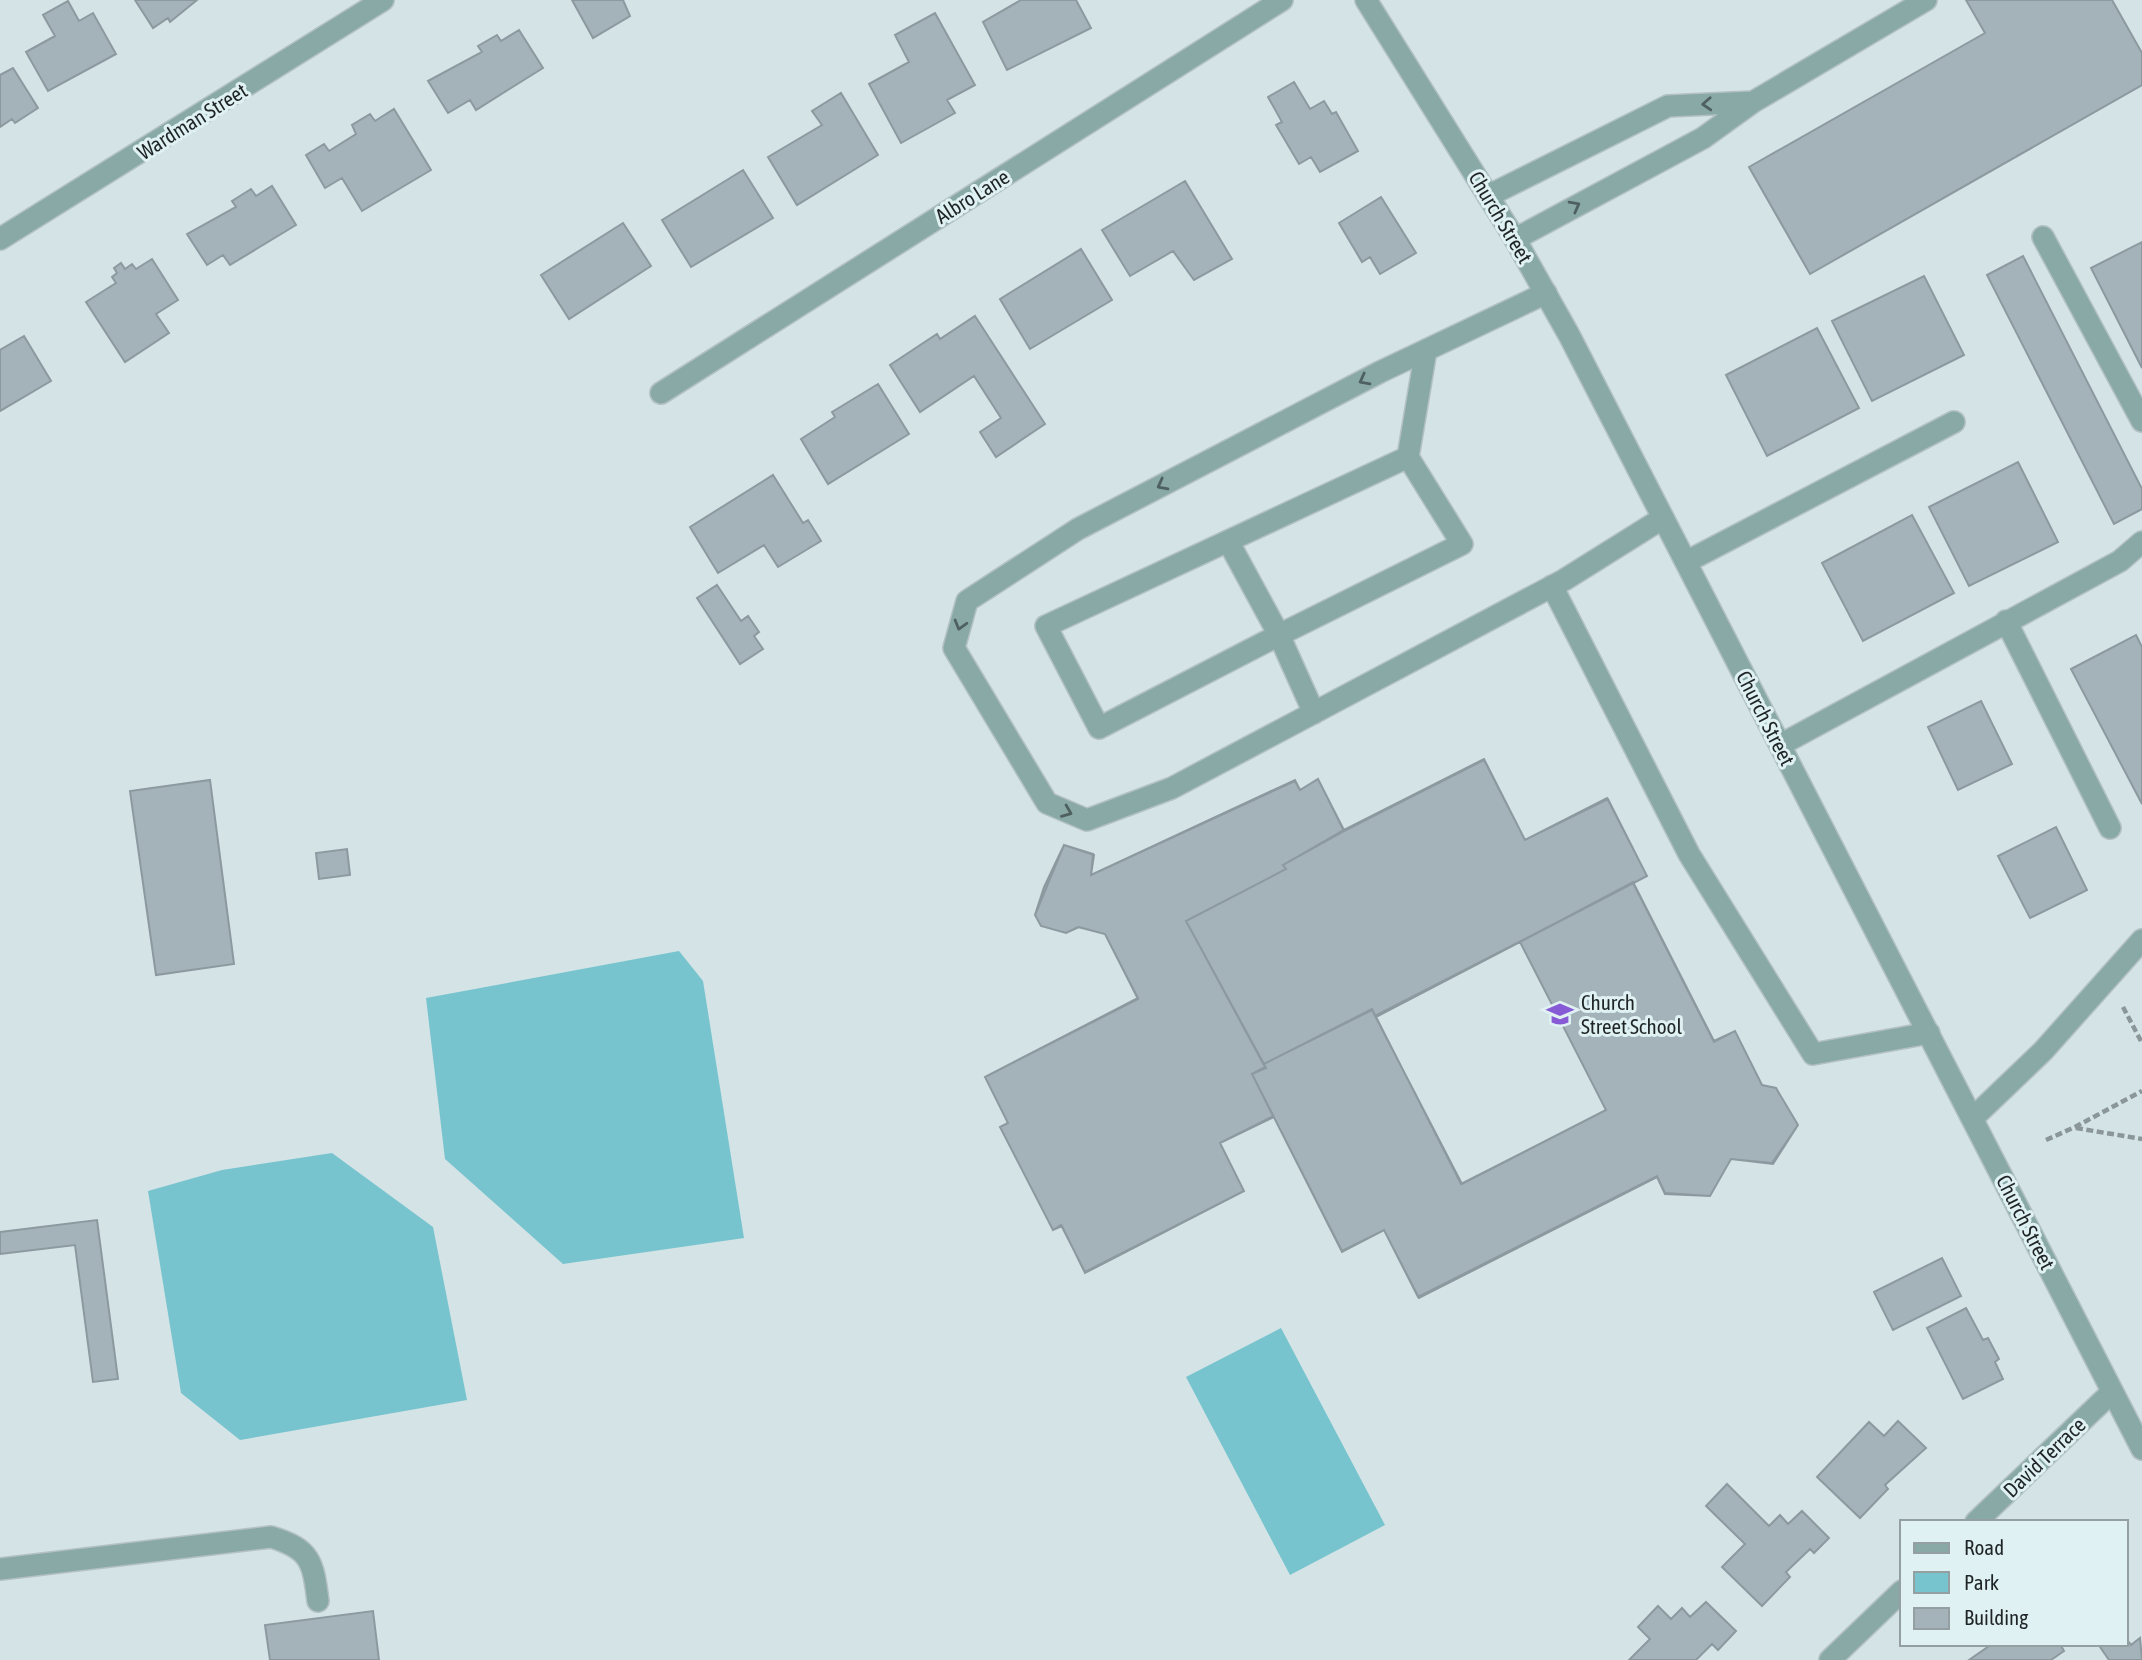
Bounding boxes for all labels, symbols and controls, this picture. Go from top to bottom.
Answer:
street label: Wardman Street [133,78,251,164]
one-way arrow [1701,96,1712,111]
street label: Albro Lane [931,164,1013,228]
street label: Church Street [1464,167,1538,267]
one-way arrow [1568,201,1581,215]
one-way arrow [1359,372,1371,386]
one-way arrow [1157,477,1170,491]
one-way arrow [954,618,968,630]
street label: Church Street [1732,667,1800,769]
one-way arrow [1061,803,1073,817]
place label: Church Street School [1581,990,1682,1038]
school or university icon: Church Street School [1545,999,1575,1029]
street label: Church Street [1992,1171,2060,1273]
street label: David Terrace [1998,1412,2090,1502]
legend [1900,1520,2128,1646]
text: Road [1964,1535,2004,1559]
text: Park [1964,1570,1999,1594]
text: Building [1964,1605,2028,1629]

